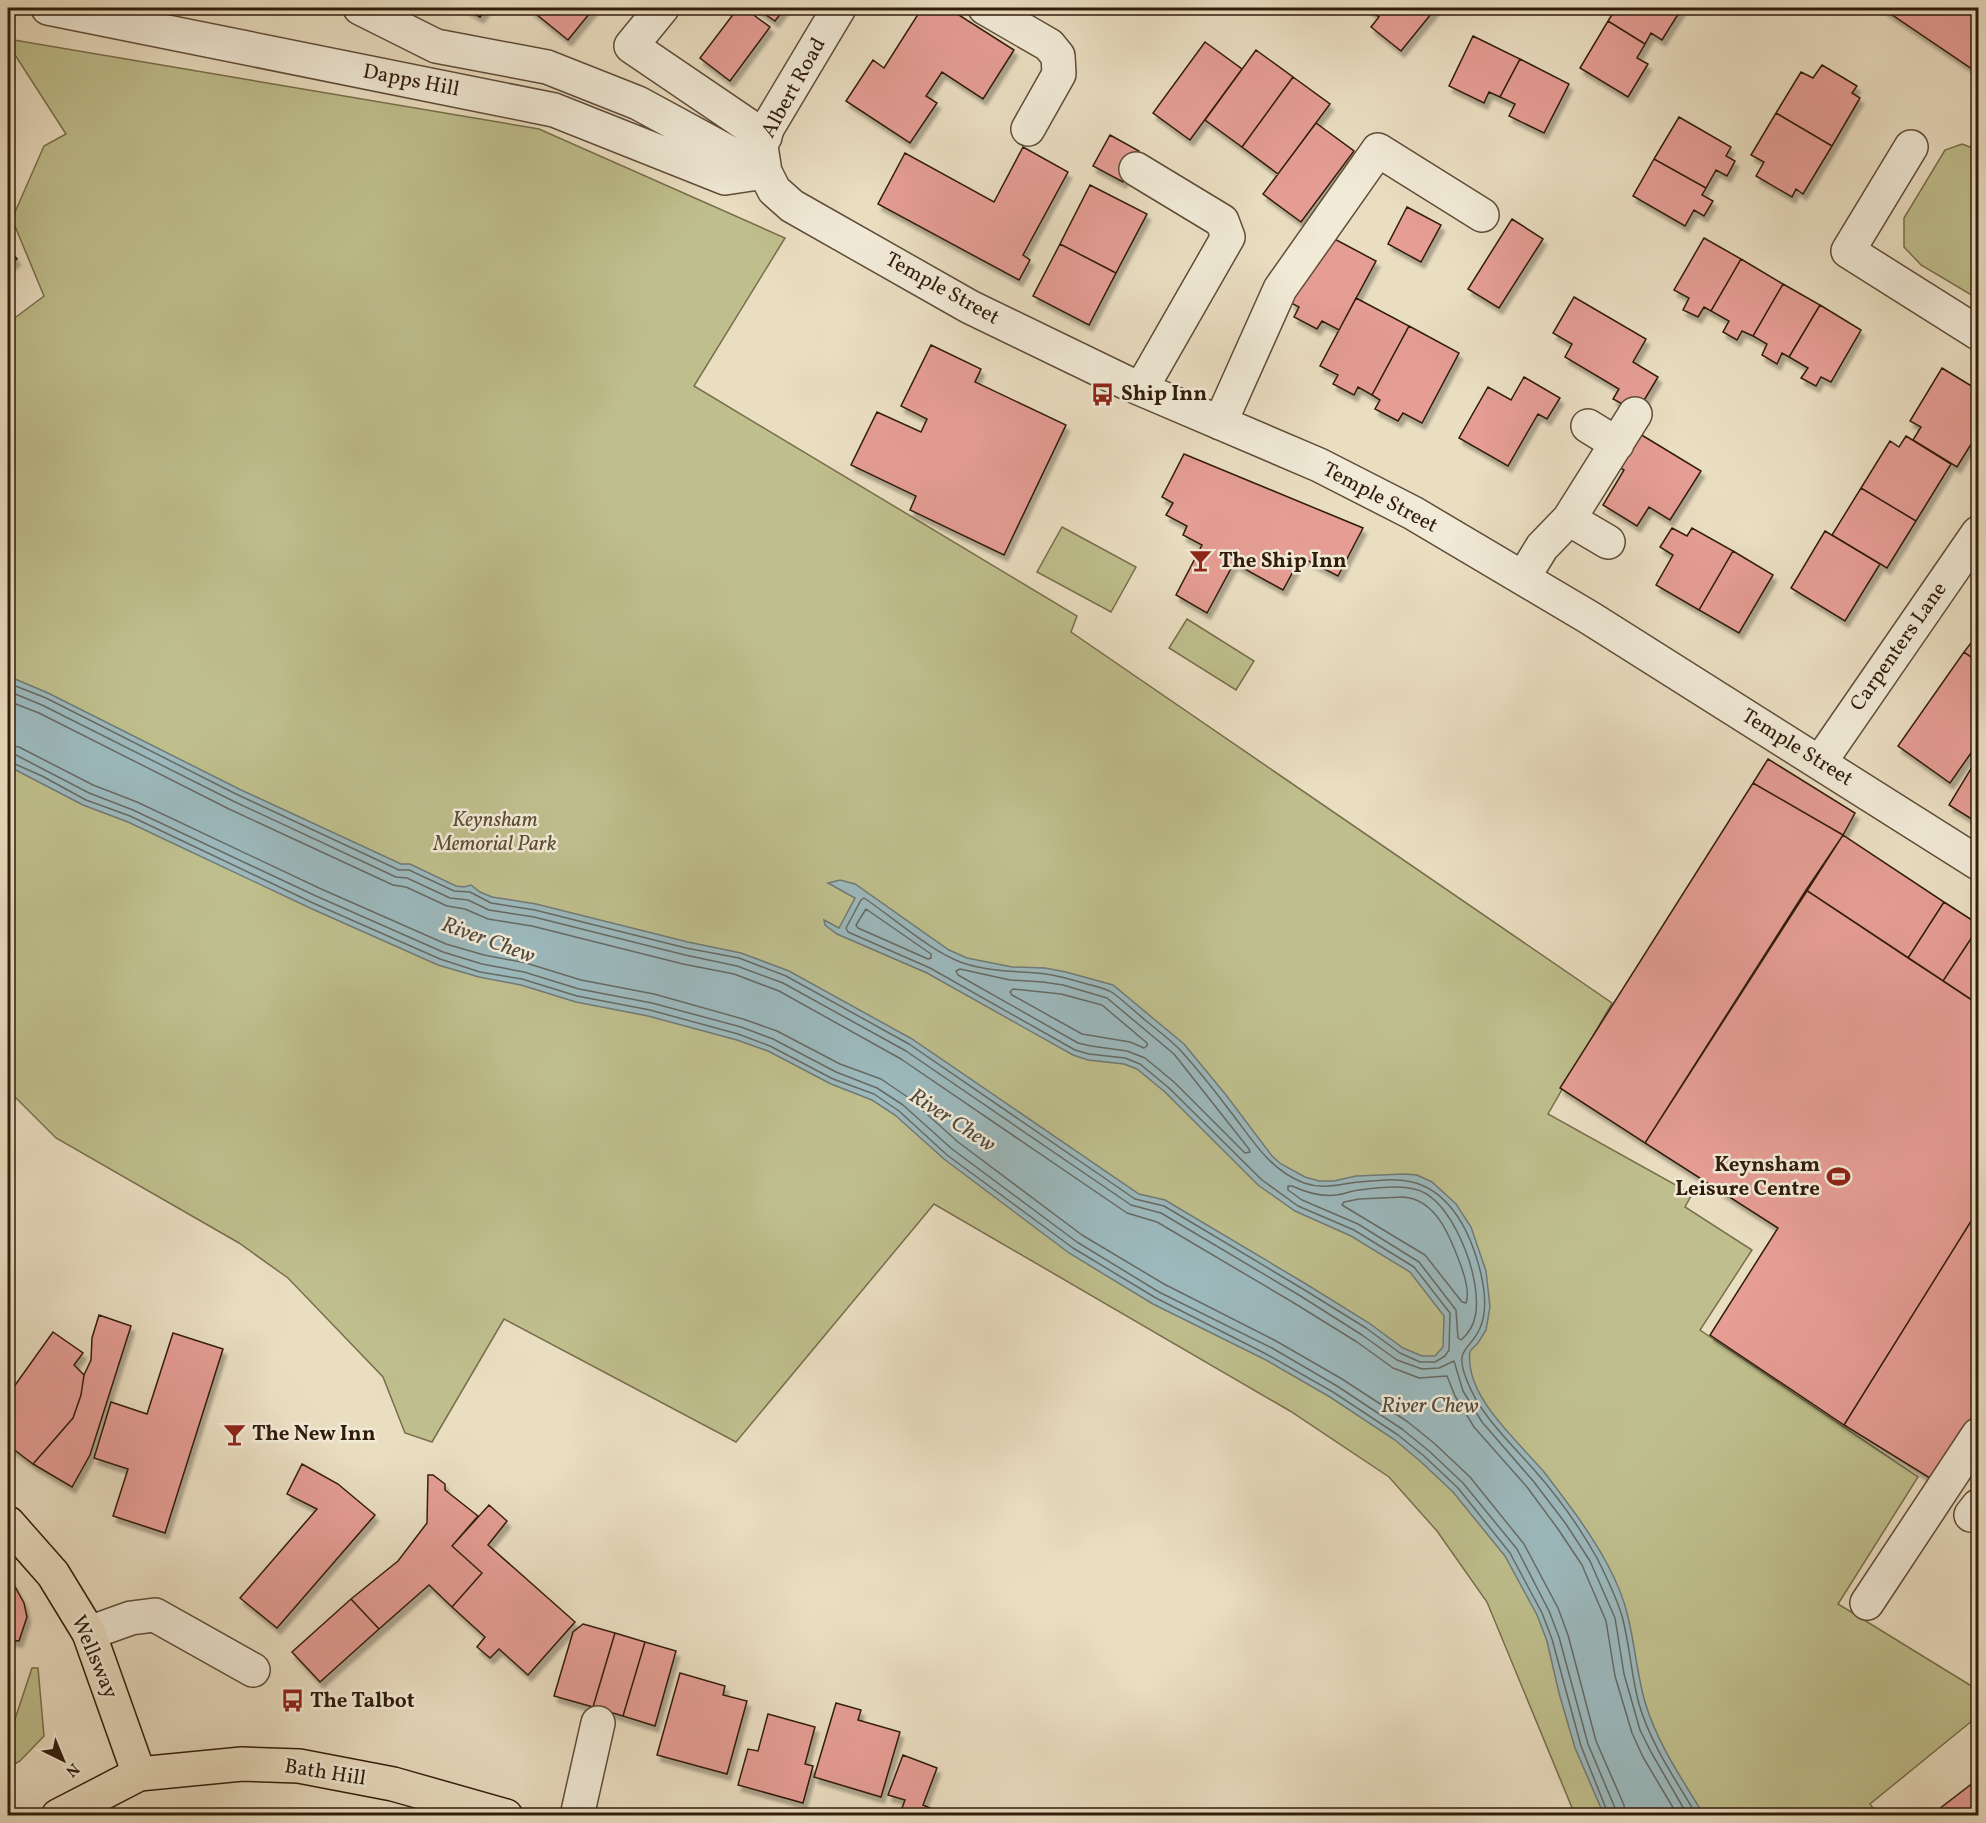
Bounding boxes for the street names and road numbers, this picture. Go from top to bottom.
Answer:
street label: Albert Road [755,33,833,143]
street label: Dapps Hill [360,57,462,105]
street label: Temple Street [880,246,1004,332]
street label: Temple Street [1317,455,1443,541]
street label: Carpenters Lane [1844,577,1954,717]
street label: Temple Street [1736,702,1858,794]
street label: Wellsway [63,1611,125,1704]
street label: Bath Hill [282,1752,368,1794]

